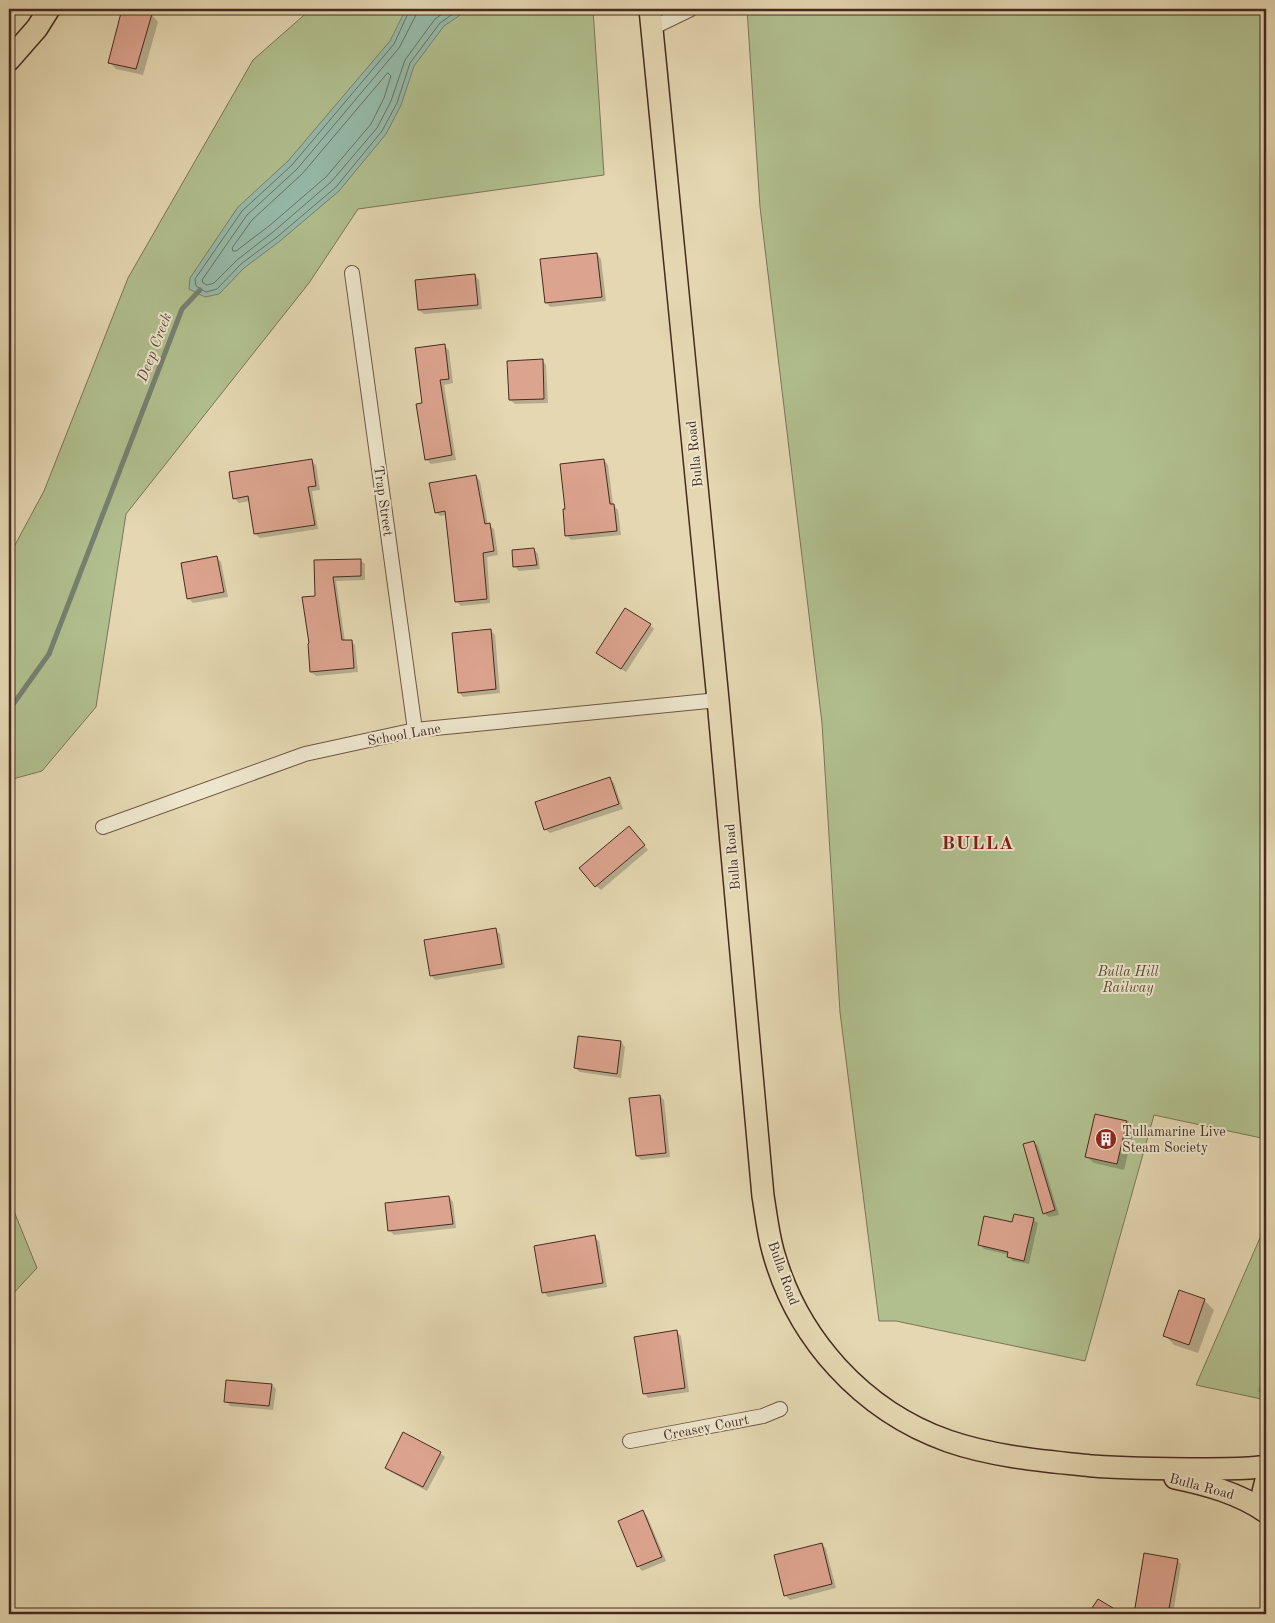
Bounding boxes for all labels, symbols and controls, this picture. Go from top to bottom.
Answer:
water label: Deep Creek [135,311,175,385]
street label: Bulla Road [685,420,705,488]
street label: Trap Street [371,465,395,537]
street label: School Lane [366,722,442,748]
street label: Bulla Road [723,823,743,891]
district label: BULLA [942,835,1014,854]
park label: Bulla Hill Railway [1096,965,1159,996]
place label: Tullamarine Live Steam Society [1122,1125,1226,1155]
building icon: Tullamarine Live Steam Society [1094,1127,1118,1151]
street label: Bulla Road [765,1240,801,1307]
street label: Creasey Court [662,1413,750,1443]
street label: Bulla Road [1168,1472,1236,1502]

